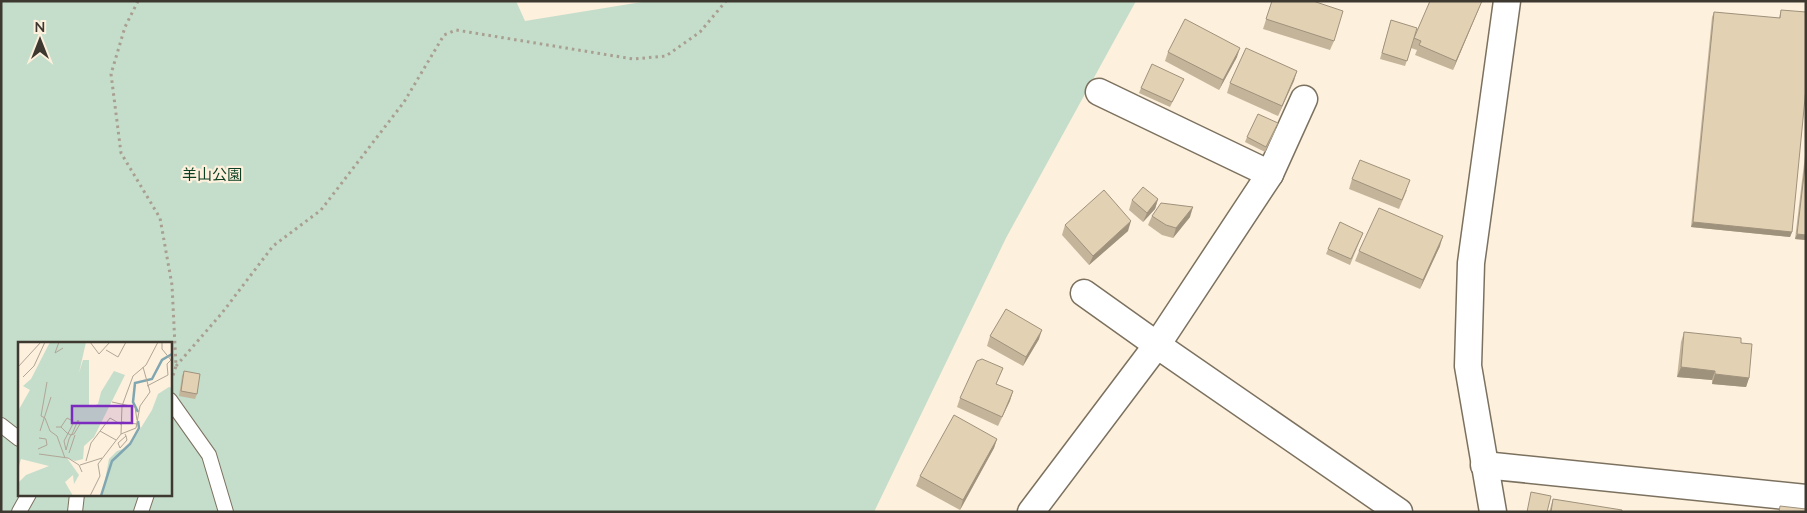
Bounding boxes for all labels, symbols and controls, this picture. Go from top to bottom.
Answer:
north arrow [15,15,65,65]
text: N [35,18,45,35]
park label: 羊山公園 [182,165,242,183]
inset map [18,342,171,496]

